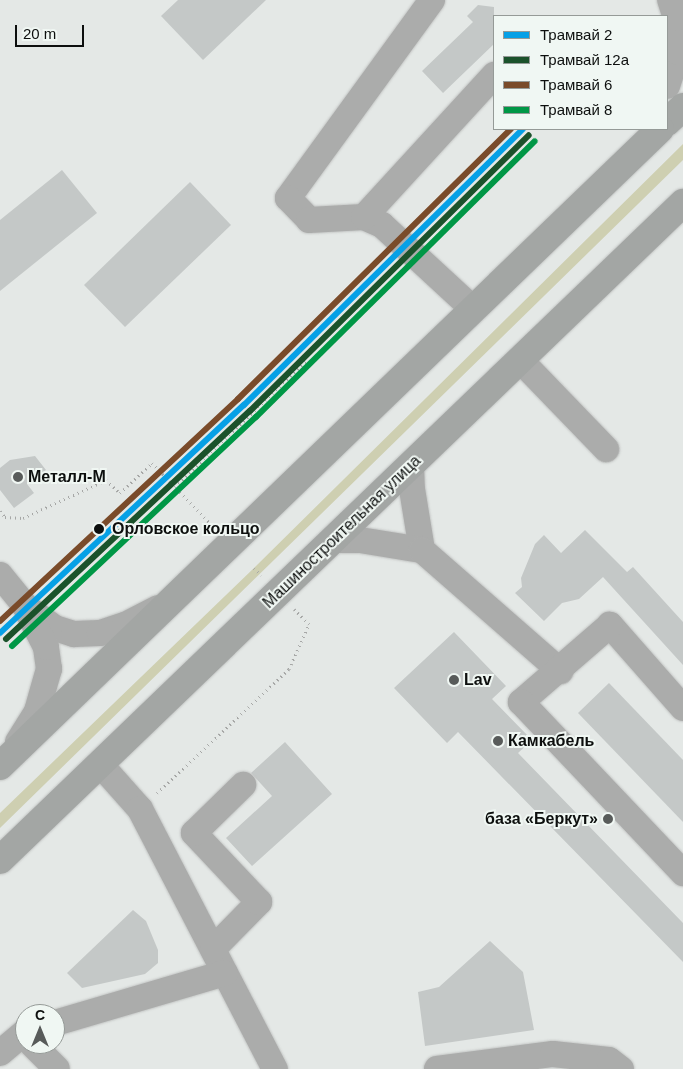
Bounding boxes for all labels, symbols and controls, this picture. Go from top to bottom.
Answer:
scale bar [18,15,86,47]
legend [493,15,668,130]
text: 20 m [23,25,56,42]
text: Трамвай 2 [540,26,612,43]
text: Трамвай 12а [540,51,629,68]
text: Трамвай 6 [540,76,612,93]
text: Трамвай 8 [540,101,612,118]
street label: Машиностроительная улица [259,451,425,613]
place label: Металл-М [28,467,106,487]
marker: Металл-М [12,471,24,483]
place label: Орловское кольцо [112,519,260,539]
marker: Орловское кольцо [90,520,108,538]
place label: Lav [464,670,492,690]
marker: Lav [448,674,460,686]
place label: Камкабель [508,731,594,751]
marker: Камкабель [492,735,504,747]
place label: база «Беркут» [485,809,598,829]
marker: база «Беркут» [602,813,614,825]
north arrow [15,1004,65,1054]
text: С [35,1007,45,1023]

